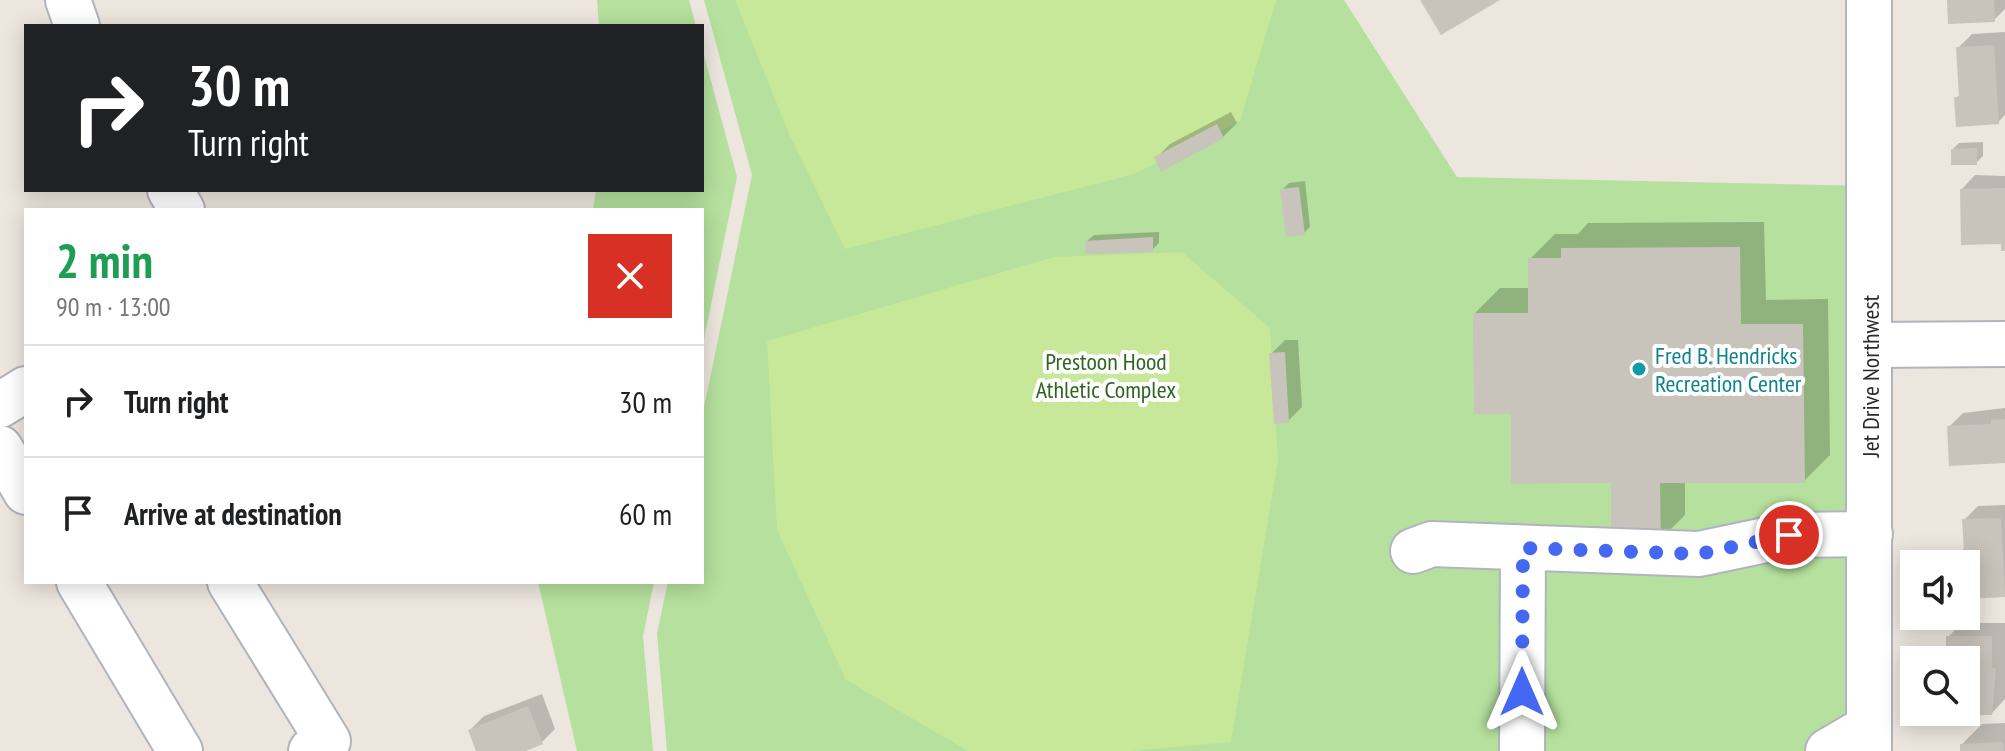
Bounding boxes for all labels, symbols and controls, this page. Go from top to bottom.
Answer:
text: 30 m [188,49,290,121]
icon: right [56,56,160,160]
text: Turn right [188,119,309,166]
text: 2 min [56,229,153,291]
button: close [588,234,672,318]
text: 90 m · 13:00 [56,290,171,323]
street label: Jet Drive Northwest [1855,294,1886,458]
place label: Fred B. Hendricks Recreation Center [1655,340,1802,399]
park label: Prestoon Hood Athletic Complex [1036,346,1176,405]
marker: Fred B. Hendricks Recreation Center [1630,360,1648,378]
icon: right [56,379,100,423]
text: Turn right [124,382,228,421]
text: 30 m [619,382,672,421]
icon: arrive [56,491,100,535]
text: Arrive at destination [124,494,342,533]
text: 60 m [619,494,672,533]
pin [1755,501,1823,569]
icon: arrive [1767,513,1811,557]
map controls [1900,550,1980,726]
button: sound [1900,550,1980,630]
button: search [1900,646,1980,726]
position arrow [1480,650,1564,734]

